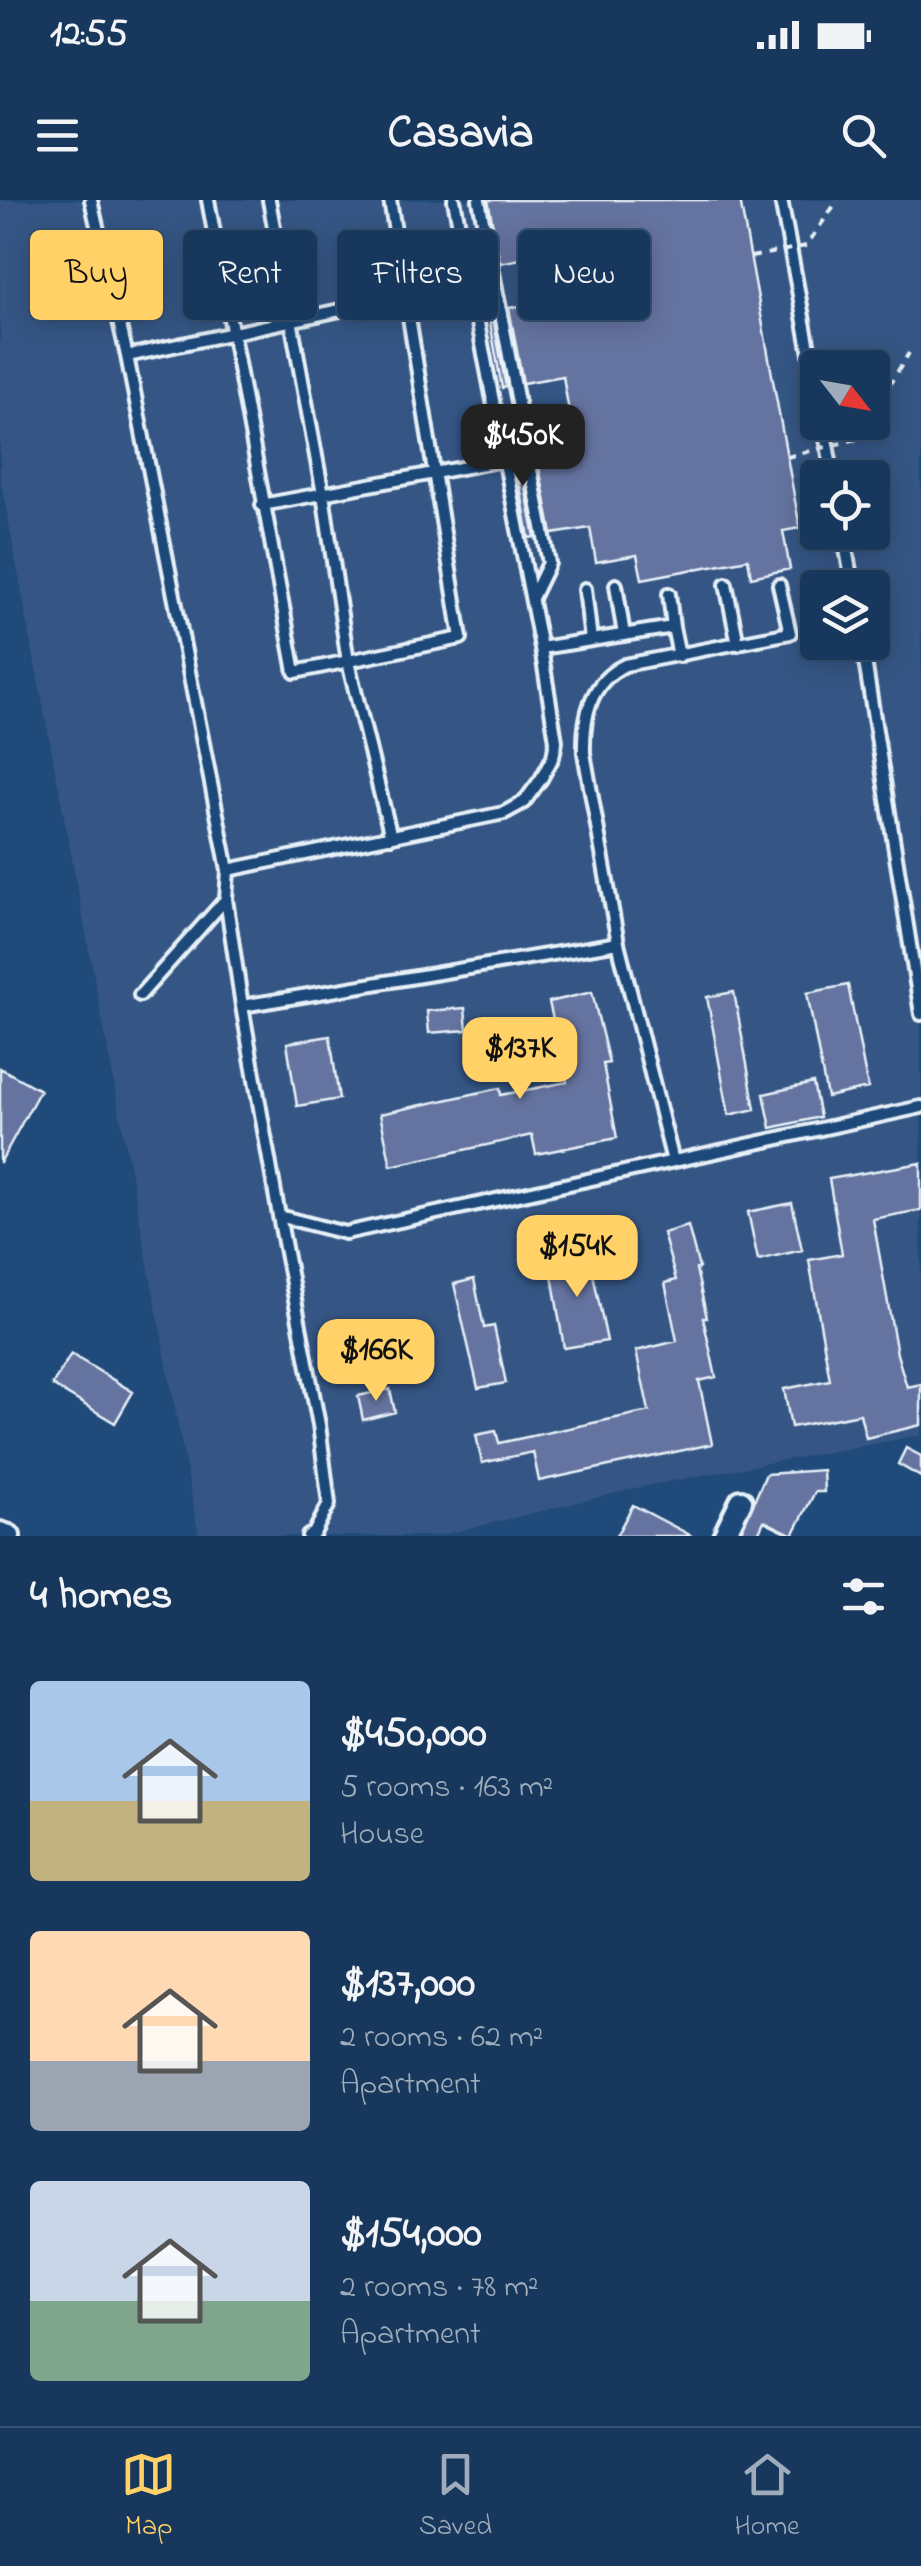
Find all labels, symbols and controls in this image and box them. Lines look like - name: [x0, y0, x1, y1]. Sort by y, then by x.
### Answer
- text: 12:55: [50, 7, 128, 63]
- text: Casavia: [388, 102, 533, 168]
- icon: menu: [30, 108, 85, 163]
- icon: search: [836, 108, 891, 163]
- chip: Buy: [30, 230, 163, 320]
- chip: Rent: [183, 230, 317, 320]
- chip: Filters: [337, 230, 498, 320]
- chip: New: [518, 230, 650, 320]
- north arrow: [800, 350, 890, 440]
- map controls: [800, 350, 890, 660]
- pin: $450K: [453, 404, 593, 489]
- text: $450K: [483, 413, 563, 460]
- button: locate: [800, 460, 890, 550]
- button: layers: [800, 570, 890, 660]
- pin: $137K: [450, 1017, 590, 1102]
- text: $137K: [484, 1026, 556, 1073]
- pin: $154K: [507, 1215, 647, 1300]
- text: $154K: [539, 1224, 615, 1271]
- pin: $166K: [306, 1319, 446, 1404]
- text: $166K: [339, 1328, 413, 1375]
- text: 4 homes: [30, 1566, 172, 1627]
- icon: filters: [836, 1569, 891, 1624]
- text: $450,000: [340, 1704, 487, 1765]
- icon: home: [110, 1721, 230, 1841]
- text: 5 rooms · 163 m²: [340, 1765, 553, 1812]
- text: House: [340, 1812, 424, 1859]
- text: $137,000: [340, 1954, 475, 2015]
- icon: home: [110, 1971, 230, 2091]
- text: 2 rooms · 62 m²: [340, 2015, 543, 2062]
- text: Apartment: [340, 2062, 481, 2109]
- text: $154,000: [340, 2204, 482, 2265]
- icon: home: [110, 2221, 230, 2341]
- text: 2 rooms · 78 m²: [340, 2265, 539, 2312]
- text: Apartment: [340, 2312, 481, 2359]
- tab: Map: [121, 2447, 176, 2548]
- tab: Saved: [419, 2447, 492, 2548]
- tab: Home: [735, 2447, 800, 2548]

